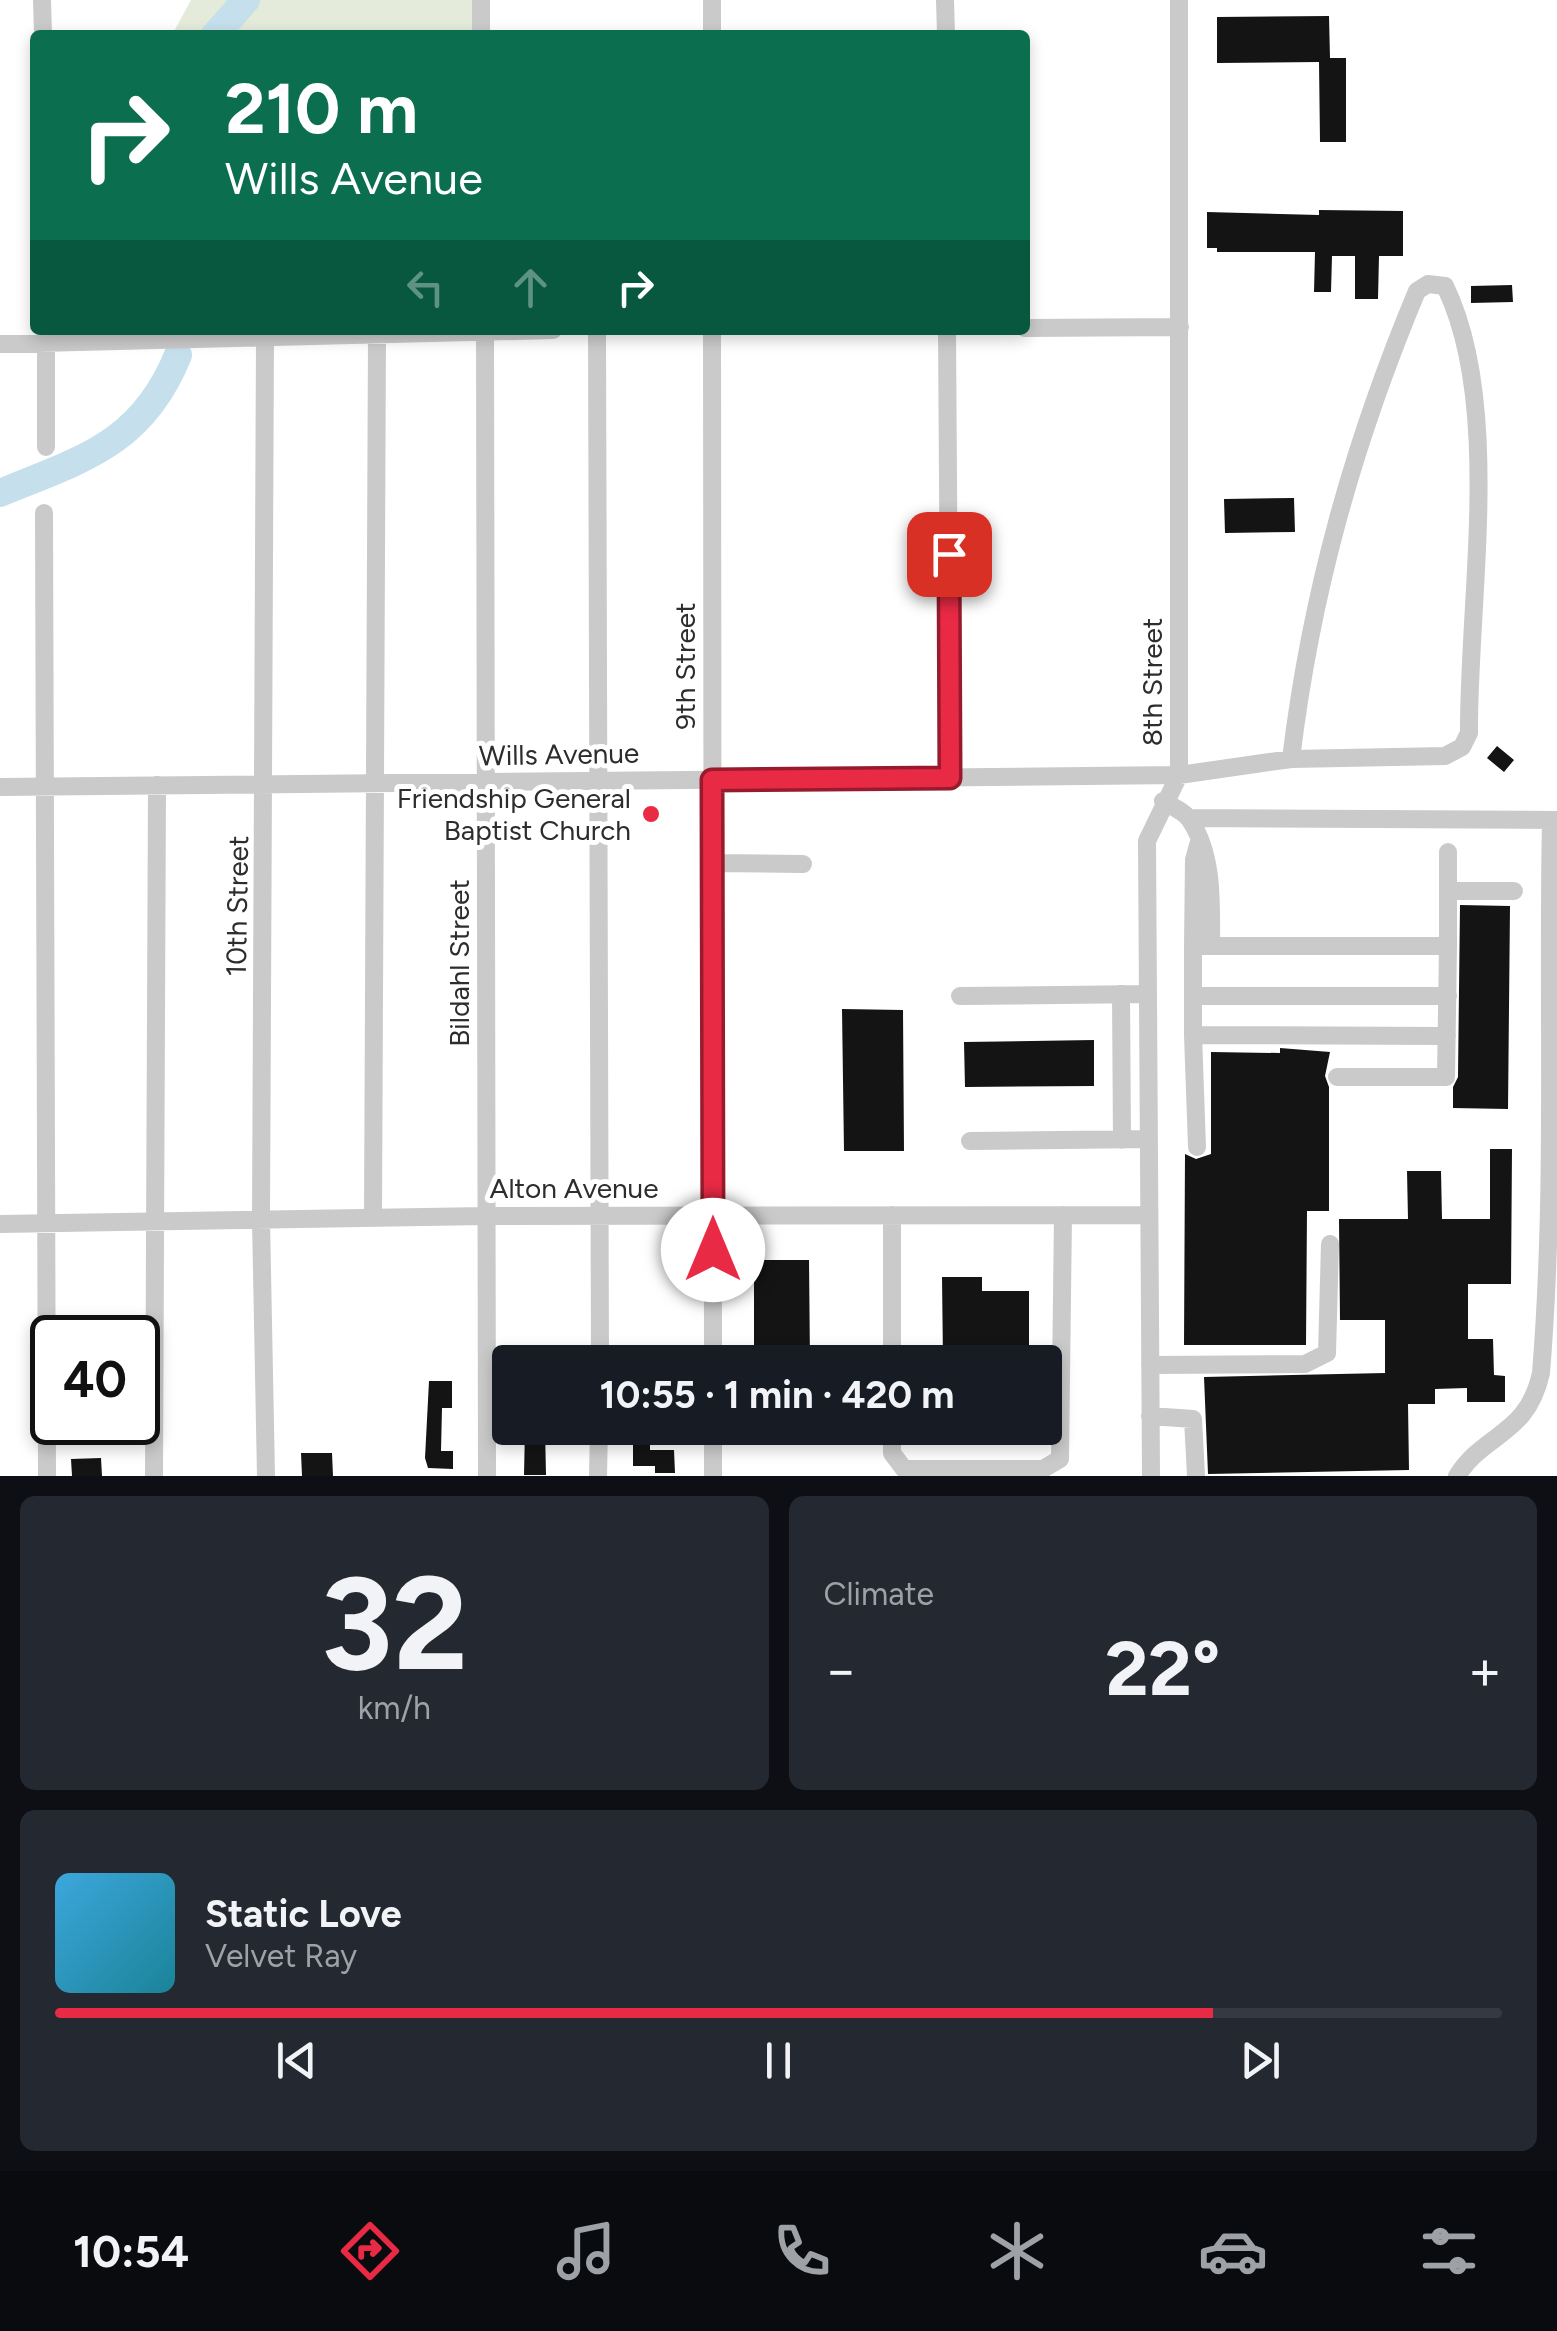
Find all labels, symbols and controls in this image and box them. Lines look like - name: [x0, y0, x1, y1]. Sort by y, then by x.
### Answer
- text: 210 m: [225, 66, 418, 151]
- icon: right: [60, 70, 190, 200]
- text: Wills Avenue: [225, 151, 483, 205]
- icon: left: [398, 260, 453, 315]
- icon: ahead: [503, 260, 558, 315]
- icon: right: [608, 260, 663, 315]
- pin: [907, 512, 992, 597]
- icon: arrive: [922, 527, 977, 582]
- street label: 9th Street: [668, 602, 702, 730]
- street label: 8th Street: [1135, 618, 1169, 746]
- street label: Wills Avenue: [479, 736, 639, 772]
- place label: Friendship General Baptist Church: [397, 781, 631, 847]
- marker: Friendship General Baptist Church: [640, 803, 662, 825]
- street label: 10th Street: [219, 835, 255, 977]
- street label: Bildahl Street: [442, 879, 476, 1047]
- street label: Alton Avenue: [489, 1171, 659, 1205]
- position arrow: [661, 1198, 765, 1302]
- speed limit sign: 40: [30, 1315, 160, 1445]
- text: 10:55 · 1 min · 420 m: [600, 1372, 954, 1418]
- text: 32: [320, 1546, 468, 1702]
- text: Climate: [824, 1575, 934, 1613]
- text: 22°: [1105, 1624, 1220, 1714]
- text: −: [824, 1637, 858, 1703]
- text: +: [1468, 1637, 1502, 1703]
- text: km/h: [358, 1689, 431, 1727]
- text: Static Love: [205, 1891, 402, 1937]
- text: Velvet Ray: [205, 1937, 357, 1975]
- icon: previous: [269, 2033, 324, 2088]
- icon: pause: [751, 2033, 806, 2088]
- icon: next: [1233, 2033, 1288, 2088]
- icon: directions: [335, 2216, 405, 2286]
- icon: music: [551, 2216, 621, 2286]
- icon: phone: [767, 2216, 837, 2286]
- icon: climate: [982, 2216, 1052, 2286]
- icon: car: [1198, 2216, 1268, 2286]
- icon: filters: [1414, 2216, 1484, 2286]
- text: 10:54: [73, 2224, 189, 2278]

